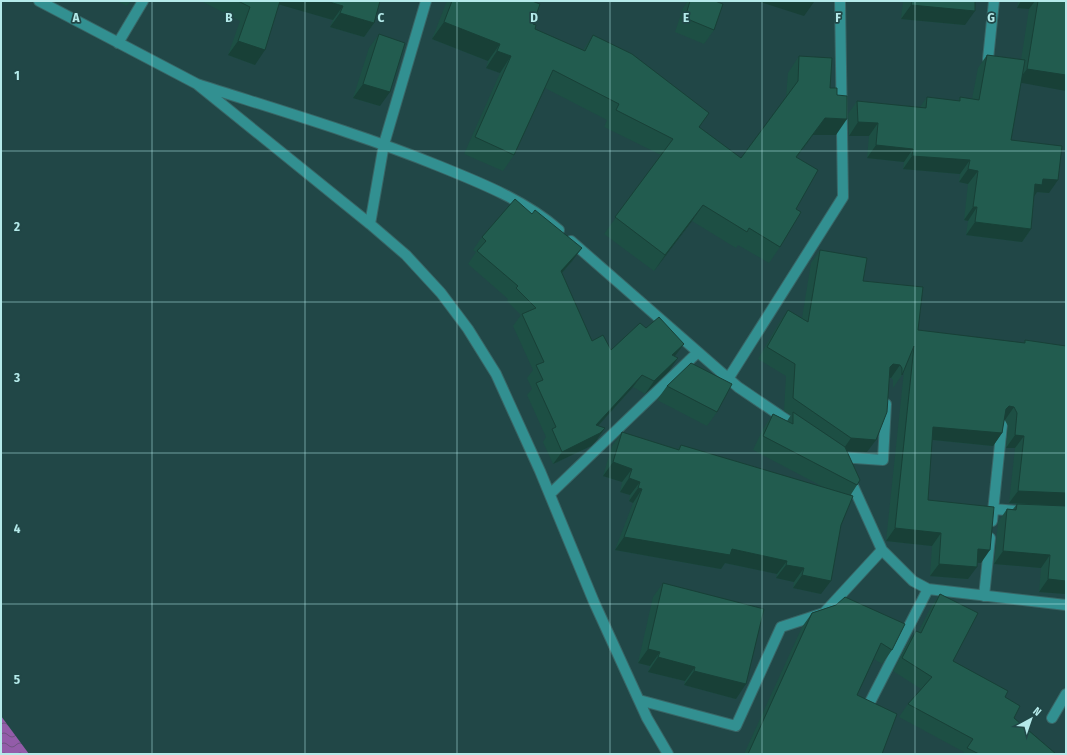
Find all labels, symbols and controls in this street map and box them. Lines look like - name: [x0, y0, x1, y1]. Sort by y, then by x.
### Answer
- text: A: [71, 10, 80, 25]
- text: B: [225, 10, 233, 25]
- text: C: [378, 10, 385, 25]
- text: D: [530, 10, 538, 25]
- text: E: [683, 10, 689, 25]
- text: F: [835, 10, 841, 25]
- text: G: [987, 10, 995, 25]
- text: 1: [14, 68, 20, 83]
- text: 2: [13, 219, 20, 234]
- text: 3: [13, 370, 20, 385]
- text: 4: [14, 521, 21, 536]
- text: 5: [14, 672, 20, 687]
- north arrow: [1011, 699, 1051, 739]
- text: N: [1030, 705, 1044, 719]

